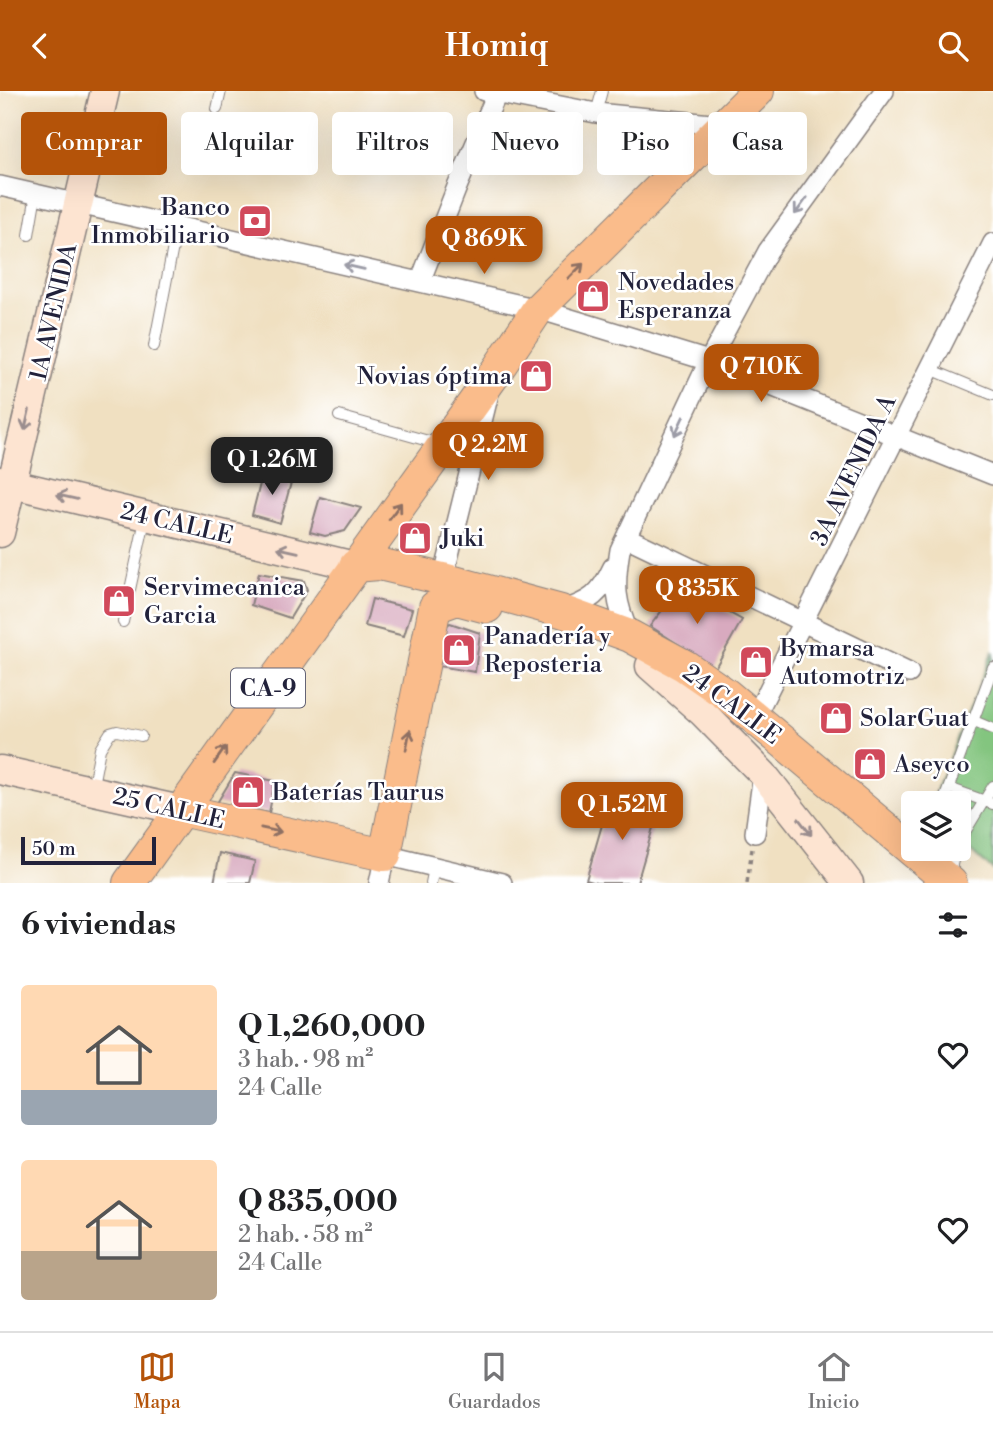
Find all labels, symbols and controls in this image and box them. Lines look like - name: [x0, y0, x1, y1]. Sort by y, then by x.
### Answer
- text: Homiq: [445, 26, 548, 66]
- icon: back: [21, 27, 59, 65]
- icon: search: [934, 27, 972, 65]
- chip: Comprar: [21, 112, 167, 175]
- chip: Alquilar: [181, 112, 318, 175]
- chip: Filtros: [332, 112, 453, 175]
- chip: Nuevo: [467, 112, 583, 175]
- chip: Piso: [597, 112, 694, 175]
- chip: Casa: [708, 112, 807, 175]
- place label: Banco Inmobiliario: [91, 193, 230, 251]
- one-way arrow: [793, 196, 808, 215]
- bank icon: Banco Inmobiliario: [236, 202, 274, 240]
- pin: Q 869K: [427, 216, 541, 276]
- text: Q 869K: [442, 225, 526, 253]
- street label: 1A AVENIDA: [24, 240, 84, 384]
- one-way arrow: [343, 260, 366, 273]
- one-way arrow: [567, 263, 584, 280]
- place label: Novedades Esperanza: [618, 268, 734, 326]
- shop icon: Novedades Esperanza: [574, 277, 612, 315]
- pin: Q 710K: [704, 345, 818, 404]
- text: Q 710K: [720, 353, 802, 381]
- shop icon: Novias óptima: [517, 357, 555, 395]
- place label: Novias óptima: [357, 362, 513, 392]
- street label: 3A AVENIDA A: [804, 390, 904, 551]
- one-way arrow: [20, 408, 33, 430]
- one-way arrow: [671, 415, 685, 436]
- pin: Q 2.2M: [431, 423, 545, 482]
- text: Q 2.2M: [449, 431, 527, 459]
- pin: Q 1.26M: [207, 437, 337, 497]
- text: Q 1.26M: [227, 446, 317, 474]
- one-way arrow: [56, 490, 79, 503]
- street label: 24 CALLE: [117, 496, 236, 552]
- one-way arrow: [388, 502, 402, 521]
- shop icon: Juki: [396, 519, 434, 557]
- place label: Juki: [439, 524, 484, 554]
- one-way arrow: [278, 543, 300, 556]
- pin: Q 835K: [640, 567, 754, 626]
- place label: Servimecanica Garcia: [144, 573, 306, 631]
- text: Q 835K: [655, 575, 739, 603]
- shop icon: Servimecanica Garcia: [100, 582, 138, 620]
- place label: Panadería y Reposteria: [484, 622, 611, 680]
- shop icon: Panadería y Reposteria: [440, 631, 478, 669]
- place label: Bymarsa Automotriz: [779, 634, 905, 692]
- shop icon: Bymarsa Automotriz: [737, 643, 775, 681]
- street label: 24 CALLE: [676, 658, 786, 751]
- road number: CA-9: [231, 669, 305, 708]
- shop icon: SolarGuat: [817, 699, 855, 737]
- place label: SolarGuat: [860, 704, 969, 734]
- one-way arrow: [402, 729, 416, 752]
- shop icon: Aseyco: [851, 745, 889, 783]
- one-way arrow: [213, 746, 227, 765]
- place label: Aseyco: [893, 750, 970, 780]
- shop icon: Baterías Taurus: [229, 773, 267, 811]
- place label: Baterías Taurus: [271, 778, 444, 808]
- street label: 25 CALLE: [110, 782, 228, 836]
- pin: Q 1.52M: [557, 783, 687, 842]
- text: Q 1.52M: [577, 791, 667, 819]
- map controls: [901, 791, 971, 861]
- button: layers: [901, 791, 971, 861]
- one-way arrow: [798, 818, 813, 836]
- one-way arrow: [259, 824, 282, 837]
- scale bar: [21, 834, 156, 866]
- text: 50 m: [32, 837, 76, 861]
- text: 6 viviendas: [21, 906, 176, 944]
- icon: filters: [934, 906, 972, 944]
- text: Q 1,260,000: [238, 1008, 426, 1046]
- icon: home: [77, 1013, 161, 1097]
- icon: heart: [934, 1036, 972, 1074]
- text: 3 hab. · 98 m²: [238, 1046, 373, 1074]
- text: 24 Calle: [238, 1074, 322, 1102]
- text: Q 835,000: [238, 1183, 398, 1221]
- icon: home: [77, 1188, 161, 1272]
- icon: heart: [934, 1211, 972, 1249]
- text: 2 hab. · 58 m²: [238, 1221, 373, 1249]
- text: 24 Calle: [238, 1249, 322, 1277]
- tab: Mapa: [134, 1348, 181, 1414]
- tab: Guardados: [448, 1348, 541, 1414]
- tab: Inicio: [808, 1348, 859, 1414]

